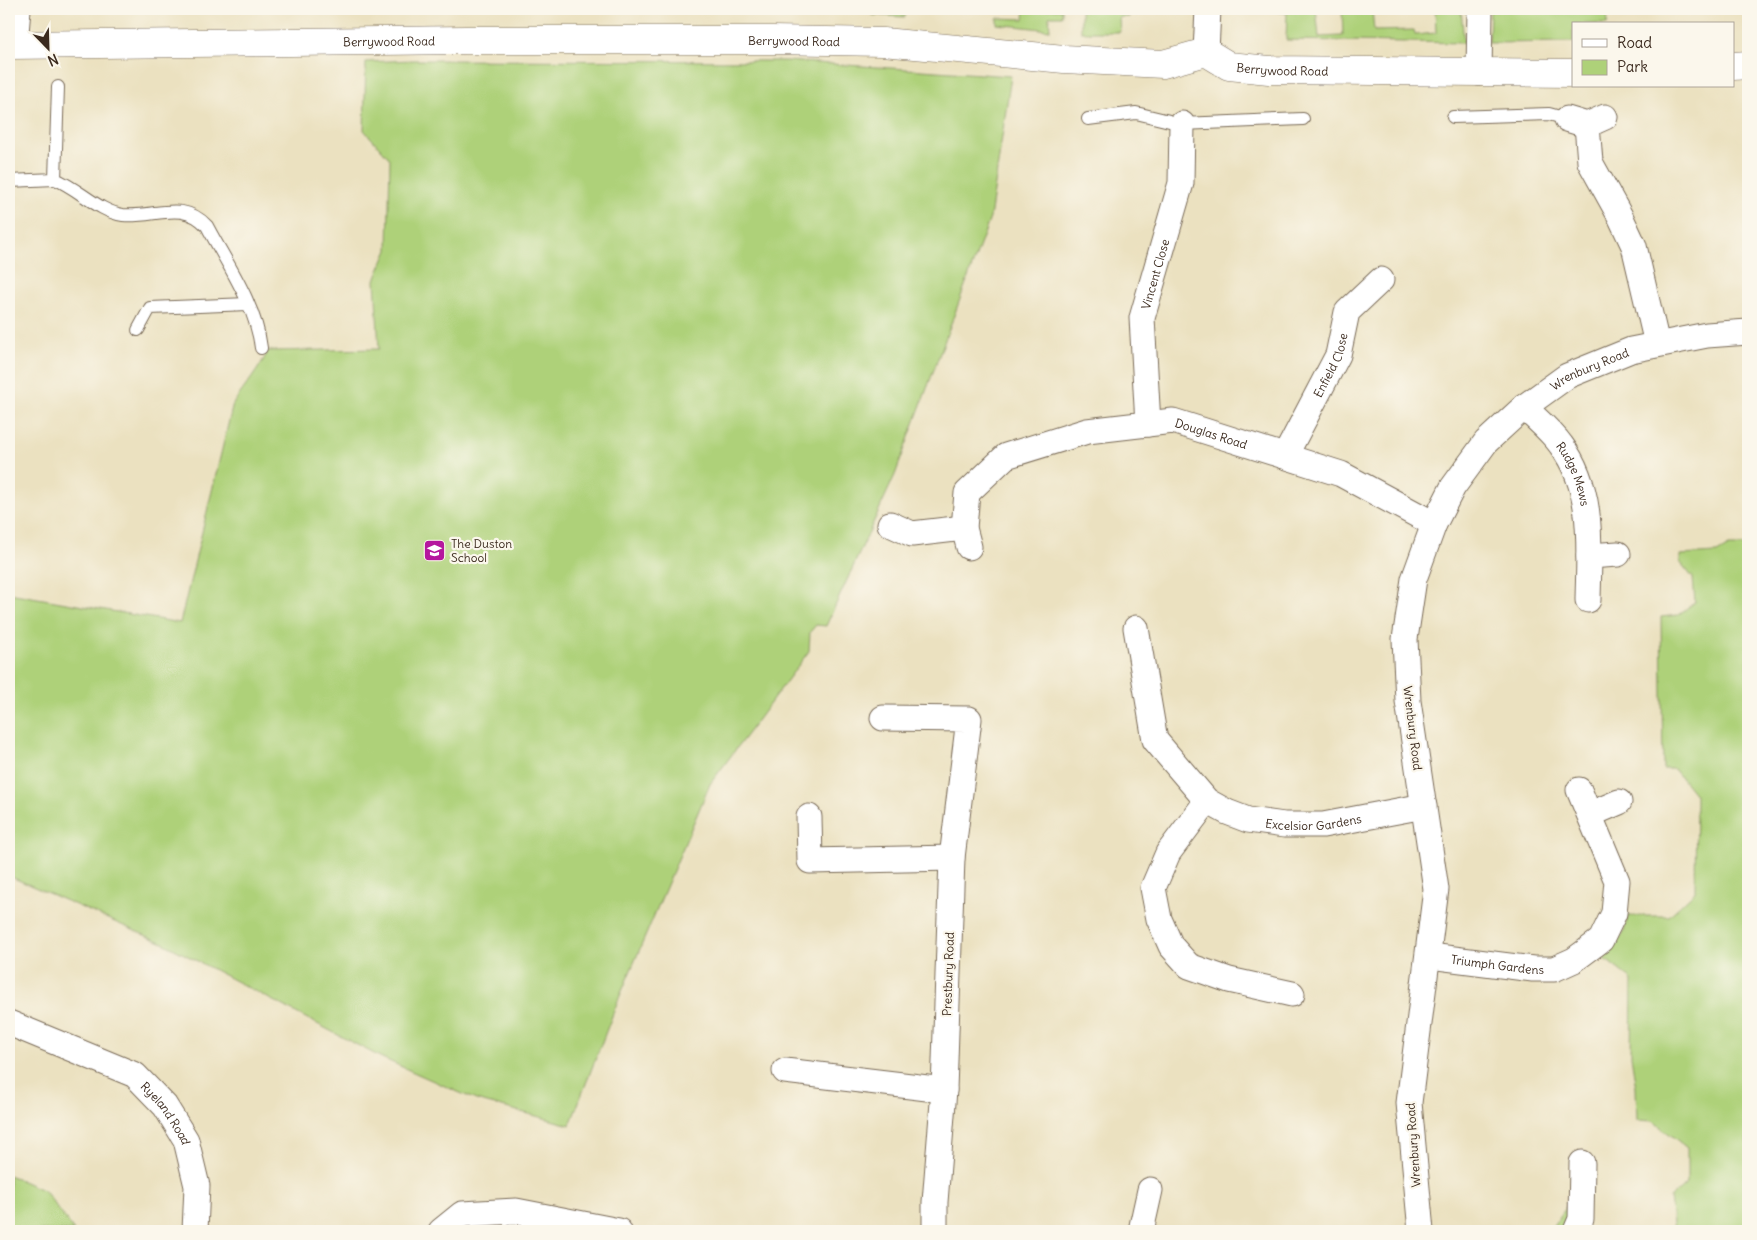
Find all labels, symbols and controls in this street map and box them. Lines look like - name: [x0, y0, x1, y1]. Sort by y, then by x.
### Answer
- north arrow: [22, 22, 72, 72]
- legend: [1572, 22, 1734, 88]
- street label: Berrywood Road: [343, 33, 435, 49]
- street label: Berrywood Road: [748, 33, 840, 49]
- text: Road: [1617, 33, 1652, 52]
- text: N: [45, 50, 61, 70]
- text: Park: [1617, 57, 1648, 76]
- street label: Berrywood Road: [1236, 59, 1328, 78]
- street label: Vincent Close: [1137, 237, 1172, 311]
- street label: Enfield Close: [1310, 332, 1350, 400]
- street label: Wrenbury Road: [1547, 344, 1631, 393]
- street label: Douglas Road: [1173, 415, 1249, 452]
- street label: Rudge Mews: [1554, 439, 1593, 507]
- place label: The Duston School: [451, 536, 512, 565]
- school or university icon: The Duston School: [423, 538, 447, 562]
- street label: Wrenbury Road: [1400, 685, 1426, 771]
- street label: Excelsior Gardens: [1264, 810, 1363, 833]
- street label: Prestbury Road: [939, 932, 957, 1016]
- street label: Triumph Gardens: [1450, 951, 1544, 977]
- street label: Ryeland Road: [138, 1078, 194, 1146]
- street label: Wrenbury Road: [1403, 1102, 1423, 1188]

